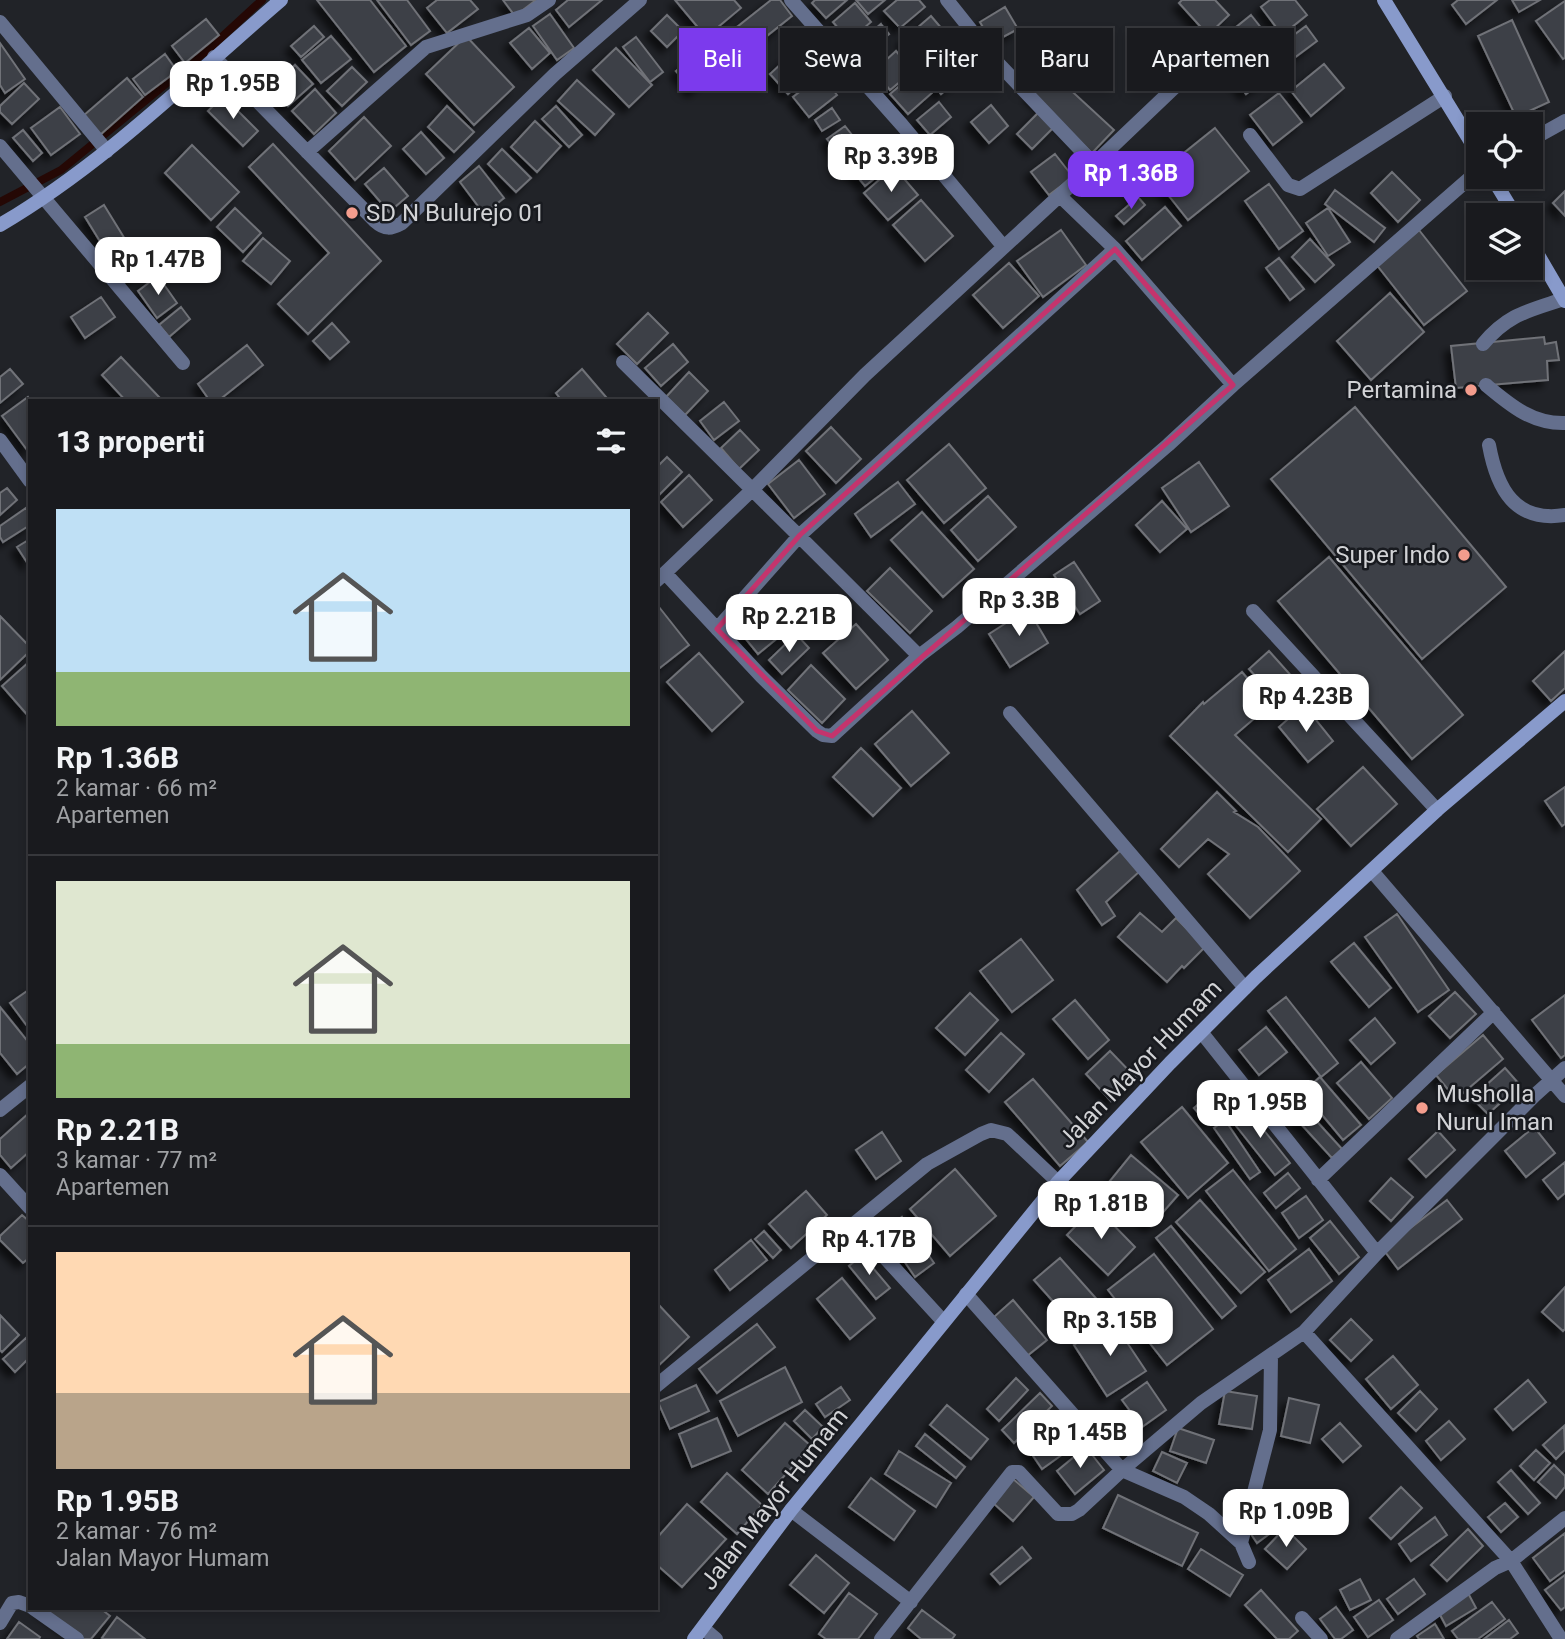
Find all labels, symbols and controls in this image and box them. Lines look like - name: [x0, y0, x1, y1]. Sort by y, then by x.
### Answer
- chip: Beli: [679, 28, 766, 91]
- chip: Sewa: [780, 28, 886, 91]
- chip: Filter: [900, 28, 1002, 91]
- chip: Baru: [1016, 28, 1113, 91]
- chip: Apartemen: [1127, 28, 1294, 91]
- pin: Rp 1.95B: [161, 61, 305, 121]
- text: Rp 1.95B: [186, 70, 280, 97]
- map controls: [1466, 112, 1543, 280]
- button: locate: [1466, 112, 1543, 189]
- pin: Rp 3.39B: [819, 134, 963, 194]
- text: Rp 3.39B: [844, 143, 938, 170]
- pin: Rp 1.36B: [1059, 152, 1203, 211]
- text: Rp 1.36B: [1084, 160, 1178, 187]
- place label: SD N Bulurejo 01: [366, 199, 545, 227]
- button: layers: [1466, 203, 1543, 280]
- marker: SD N Bulurejo 01: [344, 205, 360, 221]
- pin: Rp 1.47B: [86, 238, 230, 297]
- text: Rp 1.47B: [111, 246, 205, 273]
- place label: Pertamina: [1346, 376, 1457, 404]
- marker: Pertamina: [1463, 382, 1479, 398]
- icon: filters: [592, 422, 630, 460]
- text: 13 properti: [56, 424, 205, 459]
- place label: Super Indo: [1335, 541, 1450, 569]
- marker: Super Indo: [1456, 547, 1472, 563]
- icon: home: [280, 554, 406, 680]
- pin: Rp 3.3B: [954, 578, 1084, 638]
- text: Rp 3.3B: [978, 587, 1060, 614]
- pin: Rp 2.21B: [717, 594, 861, 654]
- text: Rp 2.21B: [742, 603, 836, 630]
- pin: Rp 4.23B: [1234, 674, 1378, 734]
- text: Rp 4.23B: [1259, 683, 1353, 710]
- text: Rp 1.36B: [56, 740, 179, 775]
- text: 2 kamar · 66 m²: [56, 775, 217, 802]
- text: Apartemen: [56, 802, 170, 829]
- icon: home: [280, 926, 406, 1052]
- street label: Jalan Mayor Humam: [1053, 974, 1227, 1154]
- pin: Rp 1.95B: [1188, 1080, 1332, 1140]
- place label: Musholla Nurul Iman: [1436, 1080, 1553, 1136]
- text: Rp 1.95B: [1213, 1089, 1307, 1116]
- marker: Musholla Nurul Iman: [1414, 1100, 1430, 1116]
- text: Rp 2.21B: [56, 1112, 179, 1147]
- text: 3 kamar · 77 m²: [56, 1147, 217, 1174]
- text: Apartemen: [56, 1174, 170, 1201]
- pin: Rp 1.81B: [1029, 1182, 1173, 1241]
- text: Rp 1.81B: [1054, 1190, 1148, 1217]
- pin: Rp 4.17B: [797, 1218, 941, 1277]
- text: Rp 4.17B: [822, 1226, 916, 1253]
- icon: home: [280, 1297, 406, 1423]
- pin: Rp 3.15B: [1038, 1298, 1182, 1358]
- text: Rp 3.15B: [1063, 1307, 1157, 1334]
- street label: Jalan Mayor Humam: [694, 1403, 854, 1595]
- pin: Rp 1.45B: [1008, 1410, 1152, 1470]
- text: Rp 1.45B: [1033, 1419, 1127, 1446]
- text: Rp 1.95B: [56, 1483, 179, 1518]
- pin: Rp 1.09B: [1214, 1490, 1358, 1549]
- text: Rp 1.09B: [1239, 1498, 1333, 1525]
- text: 2 kamar · 76 m²: [56, 1518, 217, 1545]
- text: Jalan Mayor Humam: [56, 1545, 269, 1572]

